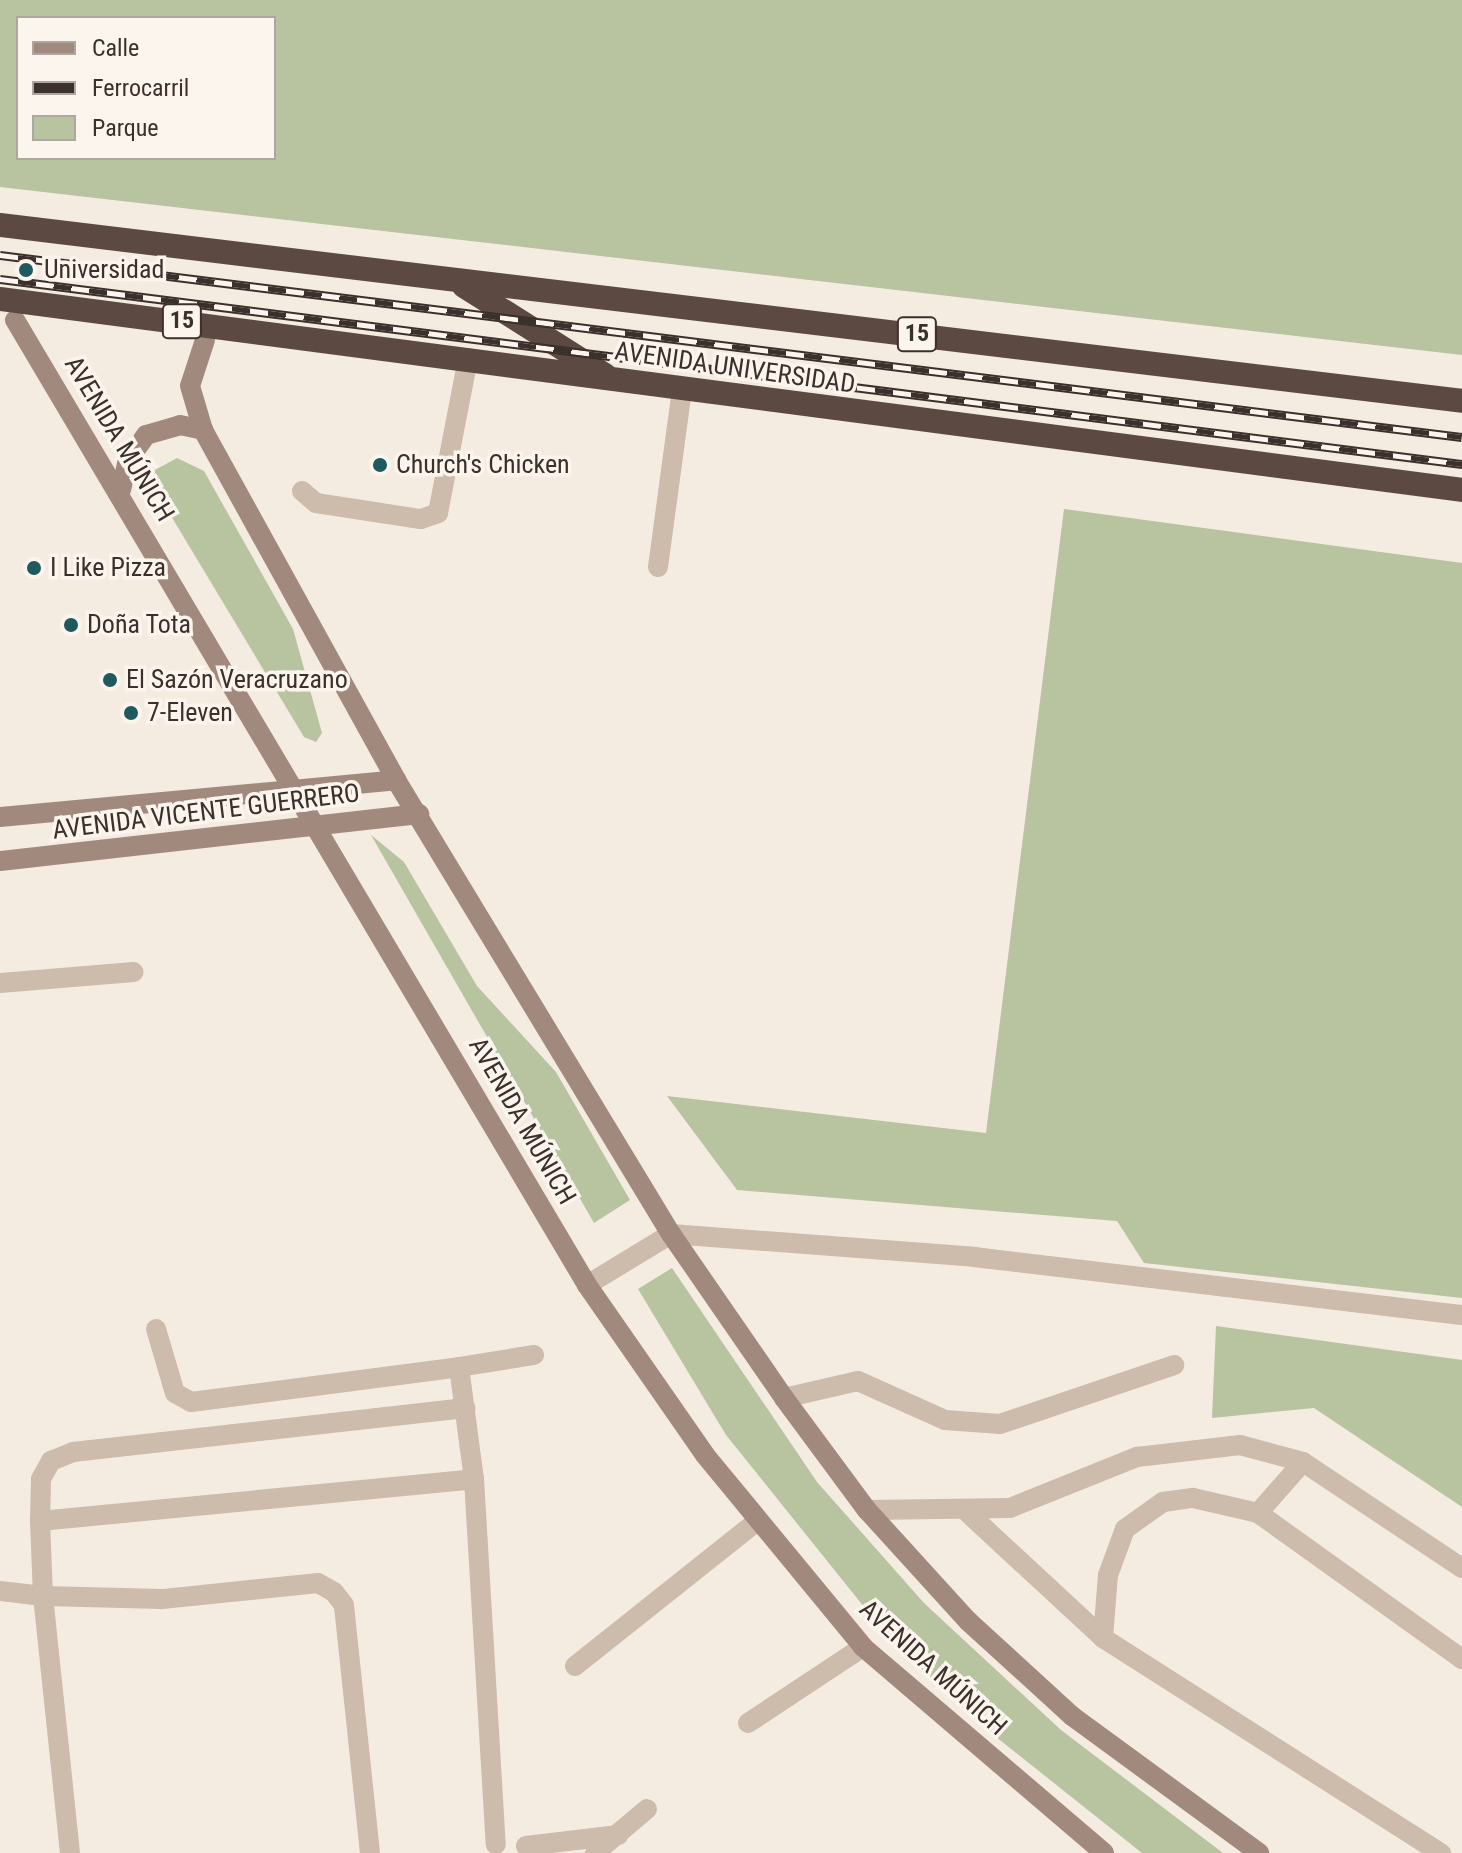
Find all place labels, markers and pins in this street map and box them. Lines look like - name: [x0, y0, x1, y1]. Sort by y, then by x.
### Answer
- place label: Universidad: [44, 254, 164, 286]
- marker: Universidad: [15, 259, 37, 281]
- place label: Church's Chicken: [396, 449, 570, 481]
- marker: Church's Chicken: [371, 456, 389, 474]
- place label: I Like Pizza: [50, 552, 166, 584]
- marker: I Like Pizza: [25, 559, 43, 577]
- place label: Doña Tota: [87, 609, 191, 641]
- marker: Doña Tota: [62, 616, 80, 634]
- place label: El Sazón Veracruzano: [126, 664, 348, 696]
- marker: El Sazón Veracruzano: [101, 671, 119, 689]
- place label: 7-Eleven: [147, 697, 233, 729]
- marker: 7-Eleven: [122, 704, 140, 722]

